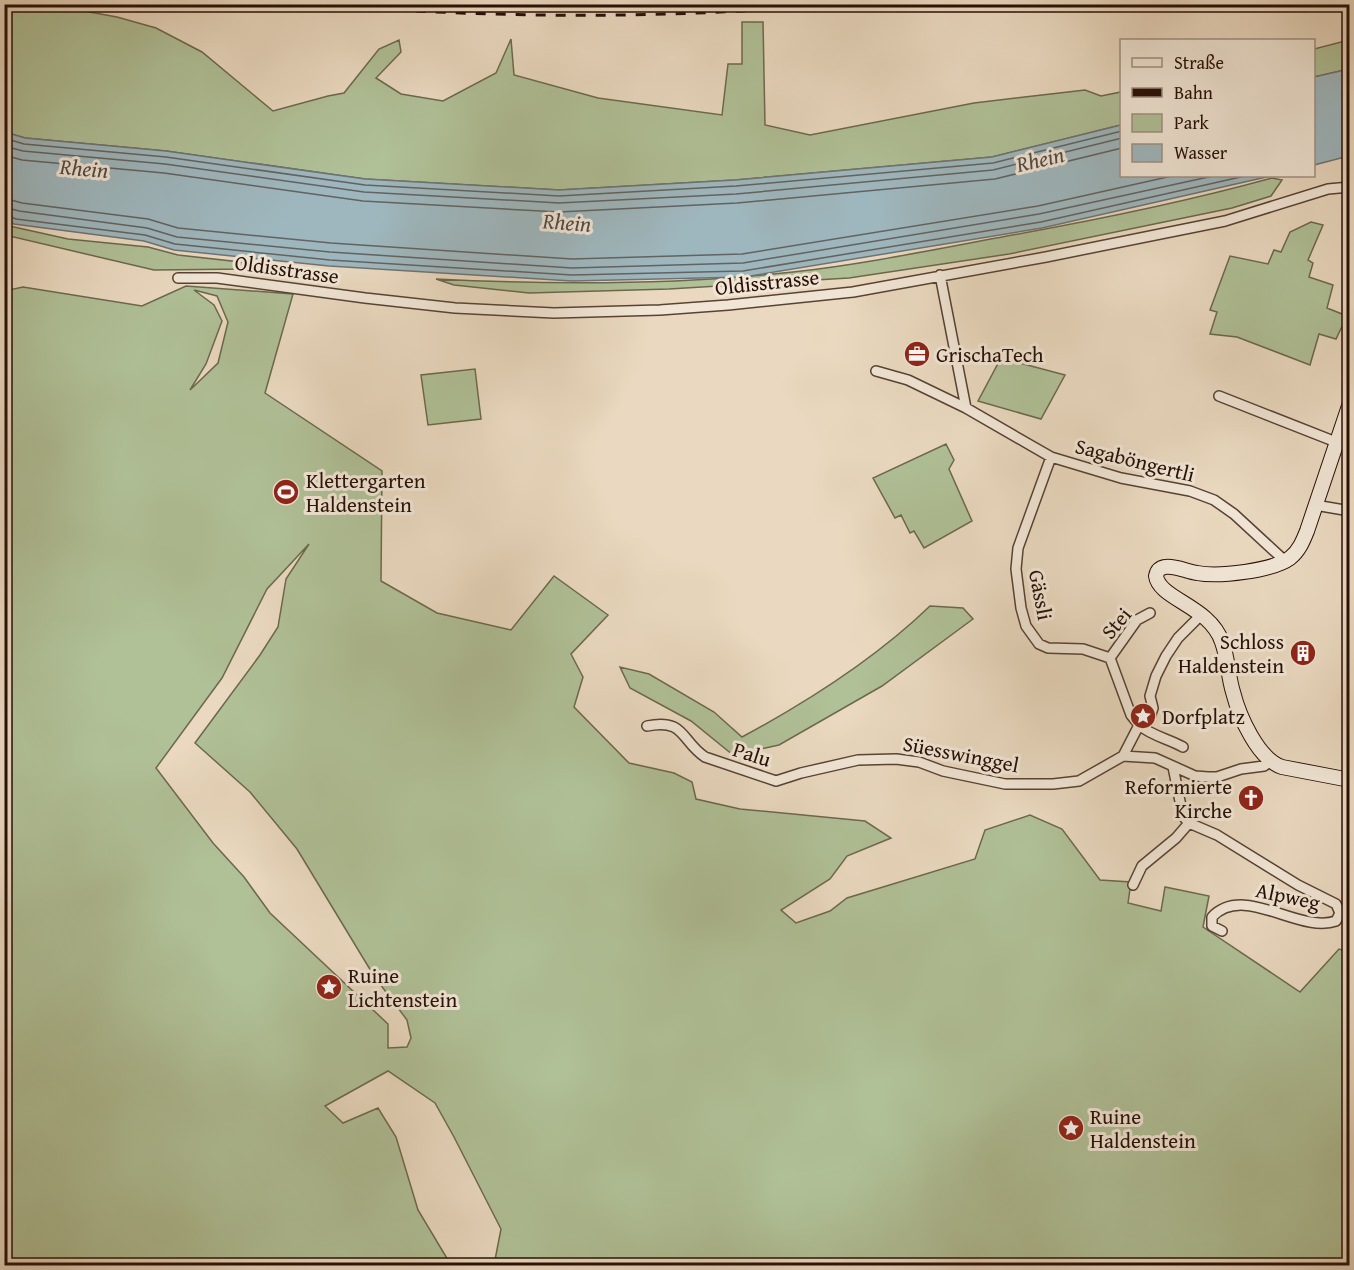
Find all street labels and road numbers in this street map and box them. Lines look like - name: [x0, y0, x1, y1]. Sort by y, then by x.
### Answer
- street label: Oldisstrasse: [233, 246, 341, 292]
- street label: Oldisstrasse: [713, 261, 821, 303]
- street label: Sagaböngertli: [1072, 430, 1198, 490]
- street label: Gässli: [1021, 567, 1061, 623]
- street label: Stei: [1093, 600, 1139, 646]
- street label: Süesswinggel: [900, 728, 1022, 780]
- street label: Palu: [729, 733, 776, 775]
- street label: Alpweg: [1253, 874, 1323, 918]

